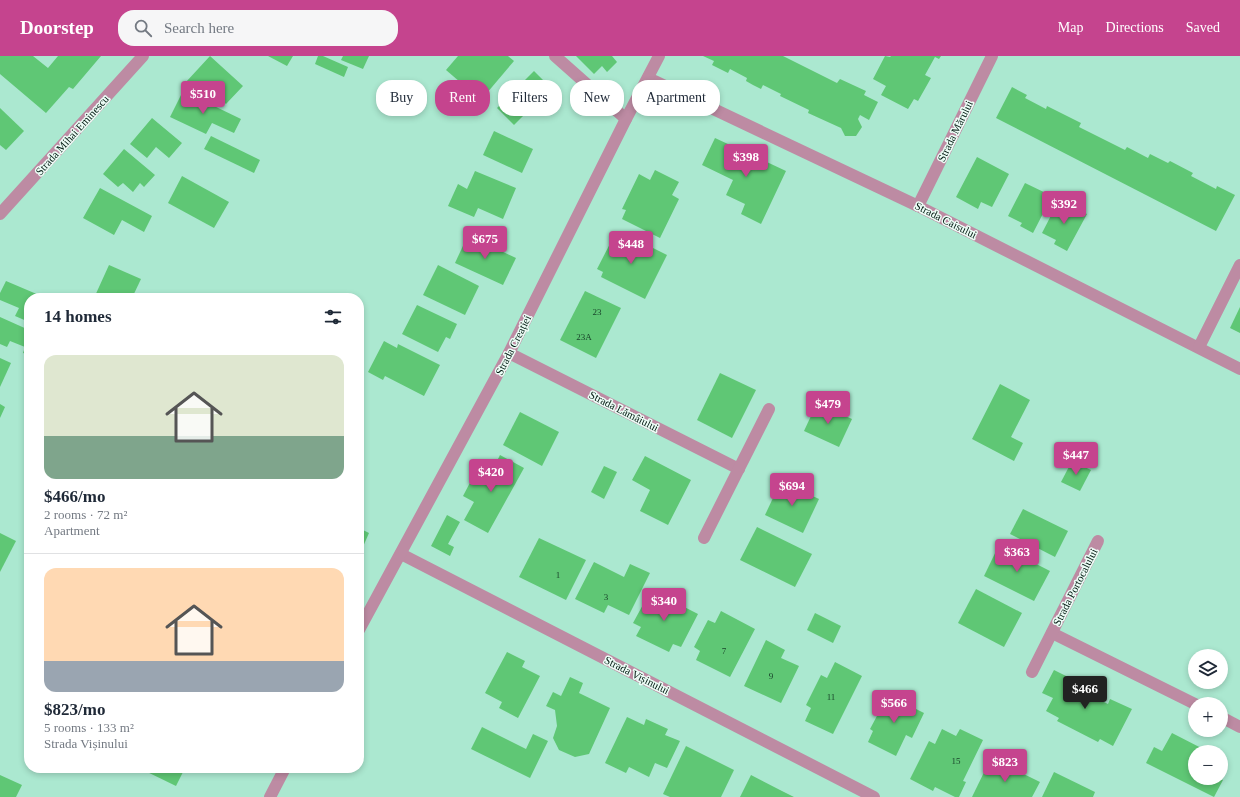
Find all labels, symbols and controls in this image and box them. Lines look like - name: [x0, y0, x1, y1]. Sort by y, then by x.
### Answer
- search box: [118, 10, 398, 46]
- text: Doorstep: [20, 17, 94, 38]
- icon: search: [132, 17, 154, 39]
- text: Search here: [164, 20, 234, 36]
- text: Map: [1058, 20, 1083, 35]
- text: Directions: [1105, 20, 1164, 35]
- text: Saved: [1186, 20, 1220, 35]
- chip: Buy: [376, 80, 427, 116]
- chip: Rent: [435, 80, 490, 116]
- chip: Filters: [498, 80, 562, 116]
- chip: New: [570, 80, 624, 116]
- chip: Apartment: [632, 80, 720, 116]
- pin: $510: [179, 81, 227, 115]
- text: $510: [190, 86, 216, 101]
- street label: Strada Mihai Eminescu: [33, 92, 111, 177]
- street label: Strada Mărului: [935, 99, 975, 163]
- pin: $398: [722, 144, 770, 178]
- text: $398: [733, 149, 759, 164]
- pin: $392: [1040, 191, 1088, 225]
- text: $392: [1051, 196, 1077, 211]
- street label: Strada Caisului: [913, 199, 979, 241]
- pin: $675: [461, 226, 509, 260]
- text: $675: [472, 231, 498, 246]
- pin: $448: [607, 231, 655, 265]
- text: $448: [618, 236, 644, 251]
- icon: filters: [322, 306, 344, 328]
- text: 14 homes: [44, 307, 112, 326]
- house number: 23: [593, 307, 602, 317]
- street label: Strada Creației: [493, 313, 533, 377]
- house number: 23A: [576, 332, 592, 342]
- icon: home: [158, 381, 230, 453]
- street label: Strada Lămâiului: [587, 388, 661, 434]
- pin: $479: [804, 391, 852, 425]
- text: $479: [815, 396, 841, 411]
- pin: $447: [1052, 442, 1100, 476]
- text: $447: [1063, 447, 1089, 462]
- pin: $420: [467, 459, 515, 493]
- text: $420: [478, 464, 504, 479]
- pin: $694: [768, 473, 816, 507]
- text: $694: [779, 478, 805, 493]
- text: $466/mo: [44, 487, 105, 506]
- text: 2 rooms · 72 m²: [44, 507, 127, 522]
- text: Apartment: [44, 523, 100, 538]
- pin: $363: [993, 539, 1041, 573]
- text: $363: [1004, 544, 1030, 559]
- street label: Strada Portocalului: [1050, 547, 1100, 627]
- house number: 1: [556, 570, 560, 580]
- pin: $340: [640, 588, 688, 622]
- house number: 3: [604, 592, 609, 602]
- text: $340: [651, 593, 677, 608]
- icon: home: [158, 594, 230, 666]
- house number: 7: [722, 646, 727, 656]
- map controls: [1188, 649, 1228, 785]
- button: layers: [1188, 649, 1228, 689]
- street label: Strada Vișinului: [603, 654, 671, 696]
- house number: 9: [769, 671, 774, 681]
- pin: $466: [1061, 676, 1109, 710]
- text: $466: [1072, 681, 1098, 696]
- pin: $566: [870, 690, 918, 724]
- house number: 11: [827, 692, 835, 702]
- text: $566: [881, 695, 907, 710]
- button: +: [1188, 697, 1228, 737]
- text: $823/mo: [44, 700, 105, 719]
- text: 5 rooms · 133 m²: [44, 720, 134, 735]
- text: Strada Vișinului: [44, 736, 128, 751]
- button: −: [1188, 745, 1228, 785]
- pin: $823: [981, 749, 1029, 783]
- text: $823: [992, 754, 1018, 769]
- house number: 15: [952, 756, 961, 766]

